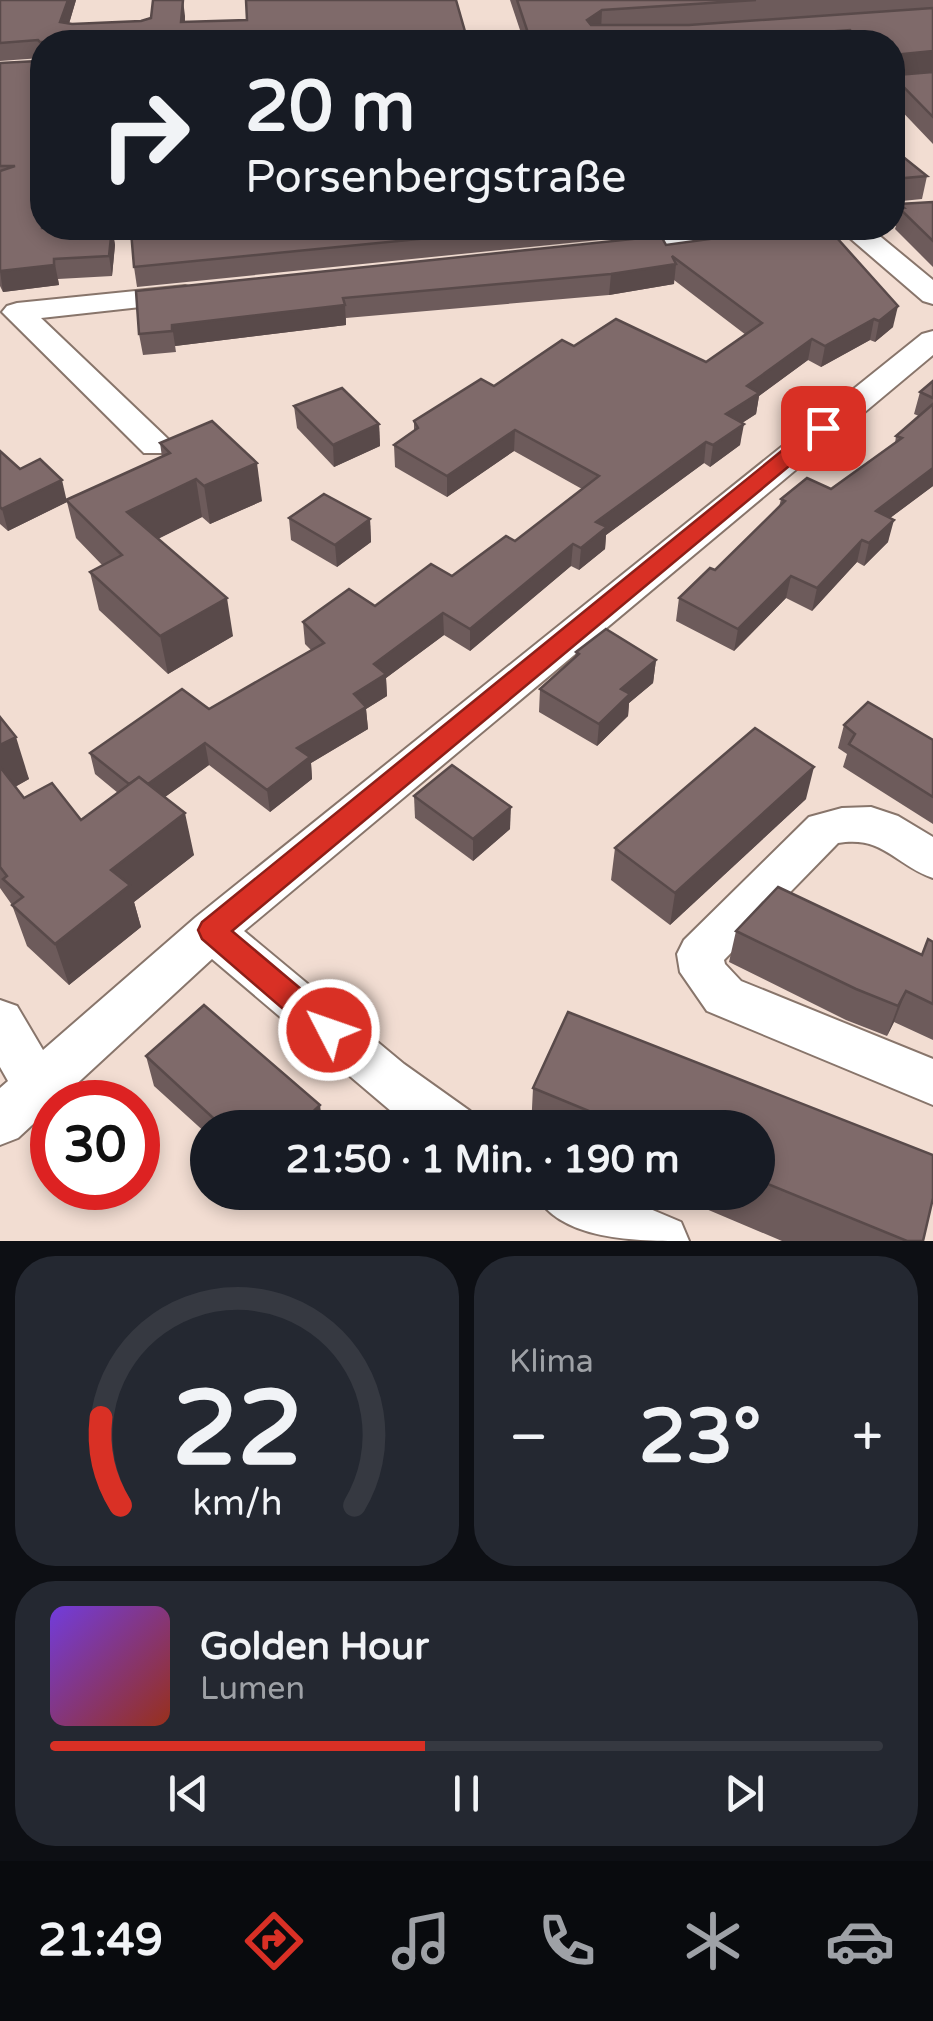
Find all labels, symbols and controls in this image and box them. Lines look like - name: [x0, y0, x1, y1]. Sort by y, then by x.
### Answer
- text: 20 m: [245, 66, 415, 150]
- icon: right: [80, 70, 210, 200]
- text: Porsenbergstraße: [245, 151, 626, 205]
- pin: [781, 386, 866, 471]
- icon: arrive: [796, 401, 851, 456]
- position arrow: [277, 978, 381, 1082]
- speed limit sign: 30: [30, 1080, 160, 1210]
- text: 21:50 · 1 Min. · 190 m: [286, 1137, 679, 1183]
- text: Klima: [509, 1343, 594, 1381]
- text: 22: [172, 1368, 302, 1493]
- text: 23°: [639, 1392, 761, 1482]
- text: −: [509, 1405, 548, 1471]
- text: +: [852, 1405, 883, 1471]
- text: km/h: [192, 1482, 282, 1525]
- text: Golden Hour: [200, 1624, 429, 1670]
- text: Lumen: [200, 1670, 305, 1708]
- icon: previous: [161, 1766, 216, 1821]
- icon: pause: [439, 1766, 494, 1821]
- icon: next: [717, 1766, 772, 1821]
- icon: directions: [239, 1906, 309, 1976]
- icon: music: [386, 1906, 456, 1976]
- icon: phone: [532, 1906, 602, 1976]
- icon: climate: [678, 1906, 748, 1976]
- icon: car: [825, 1906, 895, 1976]
- text: 21:49: [38, 1914, 163, 1968]

